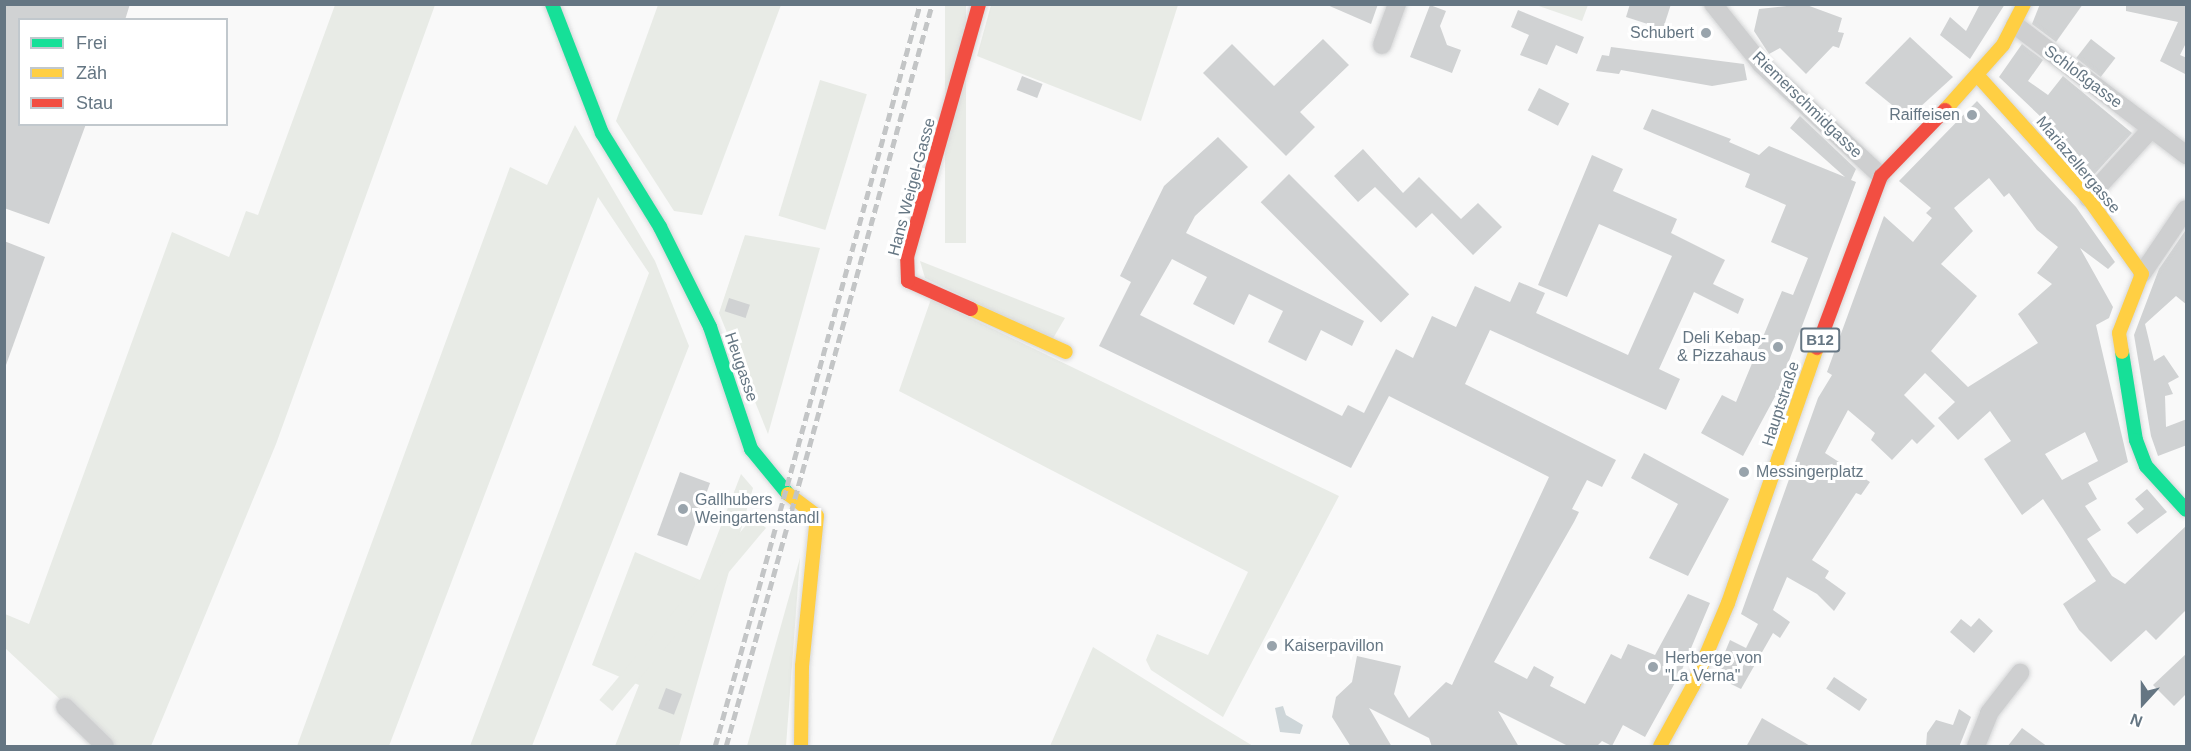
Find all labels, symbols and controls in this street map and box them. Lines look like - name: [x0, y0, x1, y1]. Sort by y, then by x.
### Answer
- legend: [18, 18, 228, 126]
- place label: Schubert: [1630, 23, 1694, 43]
- marker: Schubert: [1699, 26, 1713, 40]
- text: Frei: [76, 33, 107, 53]
- street label: Schloßgasse: [2040, 42, 2126, 112]
- street label: Riemerschmidgasse: [1748, 48, 1866, 162]
- text: Zäh: [76, 63, 107, 83]
- text: Stau: [76, 93, 113, 113]
- place label: Raiffeisen: [1889, 105, 1960, 125]
- marker: Raiffeisen: [1965, 108, 1979, 122]
- street label: Mariazellergasse: [2032, 113, 2124, 217]
- street label: Hans Weigel-Gasse: [884, 116, 940, 258]
- place label: Deli Kebap- & Pizzahaus: [1677, 328, 1766, 366]
- road number: B12: [1799, 328, 1841, 352]
- street label: Heugasse: [720, 330, 762, 404]
- marker: Deli Kebap- & Pizzahaus: [1771, 340, 1785, 354]
- street label: Hauptstraße: [1758, 359, 1804, 449]
- place label: Messingerplatz: [1756, 462, 1864, 482]
- marker: Messingerplatz: [1737, 465, 1751, 479]
- place label: Gallhubers Weingartenstandl: [695, 490, 819, 528]
- marker: Gallhubers Weingartenstandl: [676, 502, 690, 516]
- place label: Kaiserpavillon: [1284, 636, 1384, 656]
- marker: Kaiserpavillon: [1265, 639, 1279, 653]
- place label: Herberge von "La Verna": [1665, 648, 1762, 686]
- marker: Herberge von "La Verna": [1646, 660, 1660, 674]
- north arrow: [2113, 673, 2173, 733]
- text: N: [2128, 710, 2145, 730]

